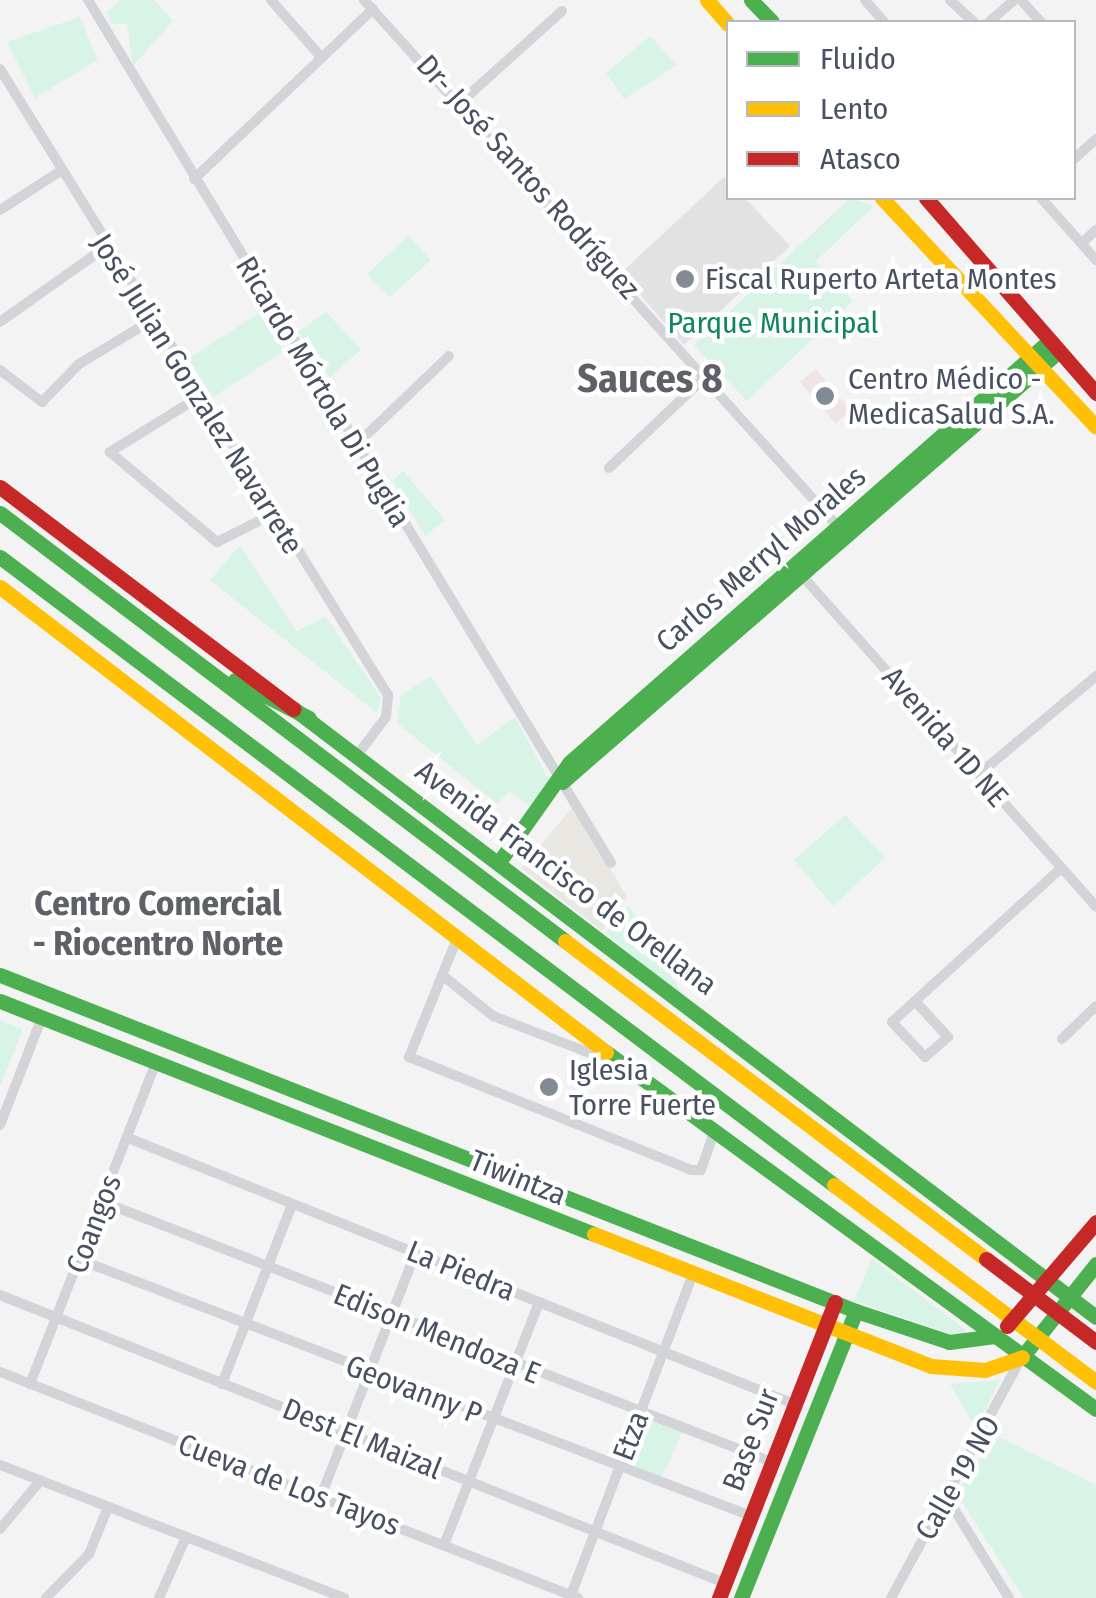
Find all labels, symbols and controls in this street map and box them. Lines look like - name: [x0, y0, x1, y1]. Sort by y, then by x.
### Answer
- legend: [726, 20, 1076, 200]
- text: Fluido: [820, 41, 896, 77]
- street label: Dr- José Santos Rodríguez: [409, 48, 647, 306]
- text: Lento: [820, 91, 888, 127]
- text: Atasco: [820, 141, 901, 177]
- street label: José Julian Gonzalez Navarrete: [84, 227, 310, 561]
- street label: Ricardo Mórtola Di Puglia: [228, 250, 418, 534]
- place label: Fiscal Ruperto Arteta Montes: [705, 261, 1057, 297]
- marker: Fiscal Ruperto Arteta Montes: [674, 268, 696, 290]
- park label: Parque Municipal: [668, 305, 878, 341]
- district label: Sauces 8: [577, 355, 723, 403]
- place label: Centro Médico - MedicaSalud S.A.: [848, 361, 1055, 432]
- marker: Centro Médico - MedicaSalud S.A.: [812, 383, 838, 409]
- street label: Carlos Merryl Morales: [649, 458, 873, 660]
- street label: Avenida 1D NE: [875, 660, 1015, 814]
- street label: Avenida Francisco de Orellana: [408, 753, 724, 1003]
- district label: Centro Comercial - Riocentro Norte: [33, 882, 283, 964]
- place label: Iglesia Torre Fuerte: [569, 1052, 716, 1122]
- marker: Iglesia Torre Fuerte: [538, 1076, 560, 1098]
- street label: Tiwintza: [465, 1142, 571, 1214]
- street label: Coangos: [59, 1170, 129, 1278]
- street label: La Piedra: [402, 1233, 520, 1309]
- street label: Edison Mendoza E: [329, 1276, 545, 1392]
- street label: Geovanny P: [341, 1348, 487, 1432]
- street label: Base Sur: [715, 1384, 787, 1496]
- street label: Dest El Maizal: [277, 1391, 447, 1487]
- street label: Etza: [605, 1406, 657, 1466]
- street label: Calle 19 NO: [908, 1410, 1008, 1546]
- street label: Cueva de Los Tayos: [173, 1426, 405, 1544]

